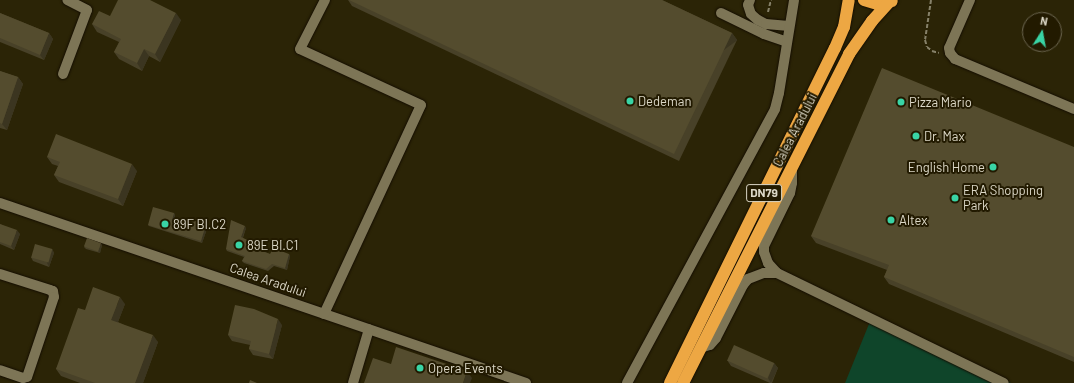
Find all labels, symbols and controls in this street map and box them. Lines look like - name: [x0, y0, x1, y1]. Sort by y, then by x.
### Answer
- north arrow: [1022, 12, 1062, 52]
- text: N: [1039, 14, 1049, 28]
- street label: Calea Aradului: [770, 91, 820, 169]
- place label: Dedeman: [638, 93, 691, 109]
- place label: Pizza Mario: [909, 94, 972, 110]
- marker: Dedeman: [625, 96, 635, 106]
- marker: Pizza Mario: [896, 97, 906, 107]
- place label: Dr. Max: [924, 128, 965, 144]
- marker: Dr. Max: [911, 131, 921, 141]
- place label: English Home: [908, 159, 985, 175]
- marker: English Home: [988, 162, 998, 172]
- road number: DN79: [746, 183, 782, 203]
- place label: ERA Shopping Park: [963, 183, 1043, 214]
- marker: ERA Shopping Park: [950, 193, 960, 203]
- place label: Altex: [899, 212, 927, 228]
- marker: Altex: [886, 215, 896, 225]
- place label: 89F Bl.C2: [173, 216, 226, 232]
- marker: 89F Bl.C2: [160, 219, 170, 229]
- place label: 89E Bl.C1: [247, 237, 298, 253]
- marker: 89E Bl.C1: [234, 240, 244, 250]
- street label: Calea Aradului: [228, 260, 308, 300]
- place label: Opera Events: [428, 360, 503, 376]
- marker: Opera Events: [415, 363, 425, 373]

